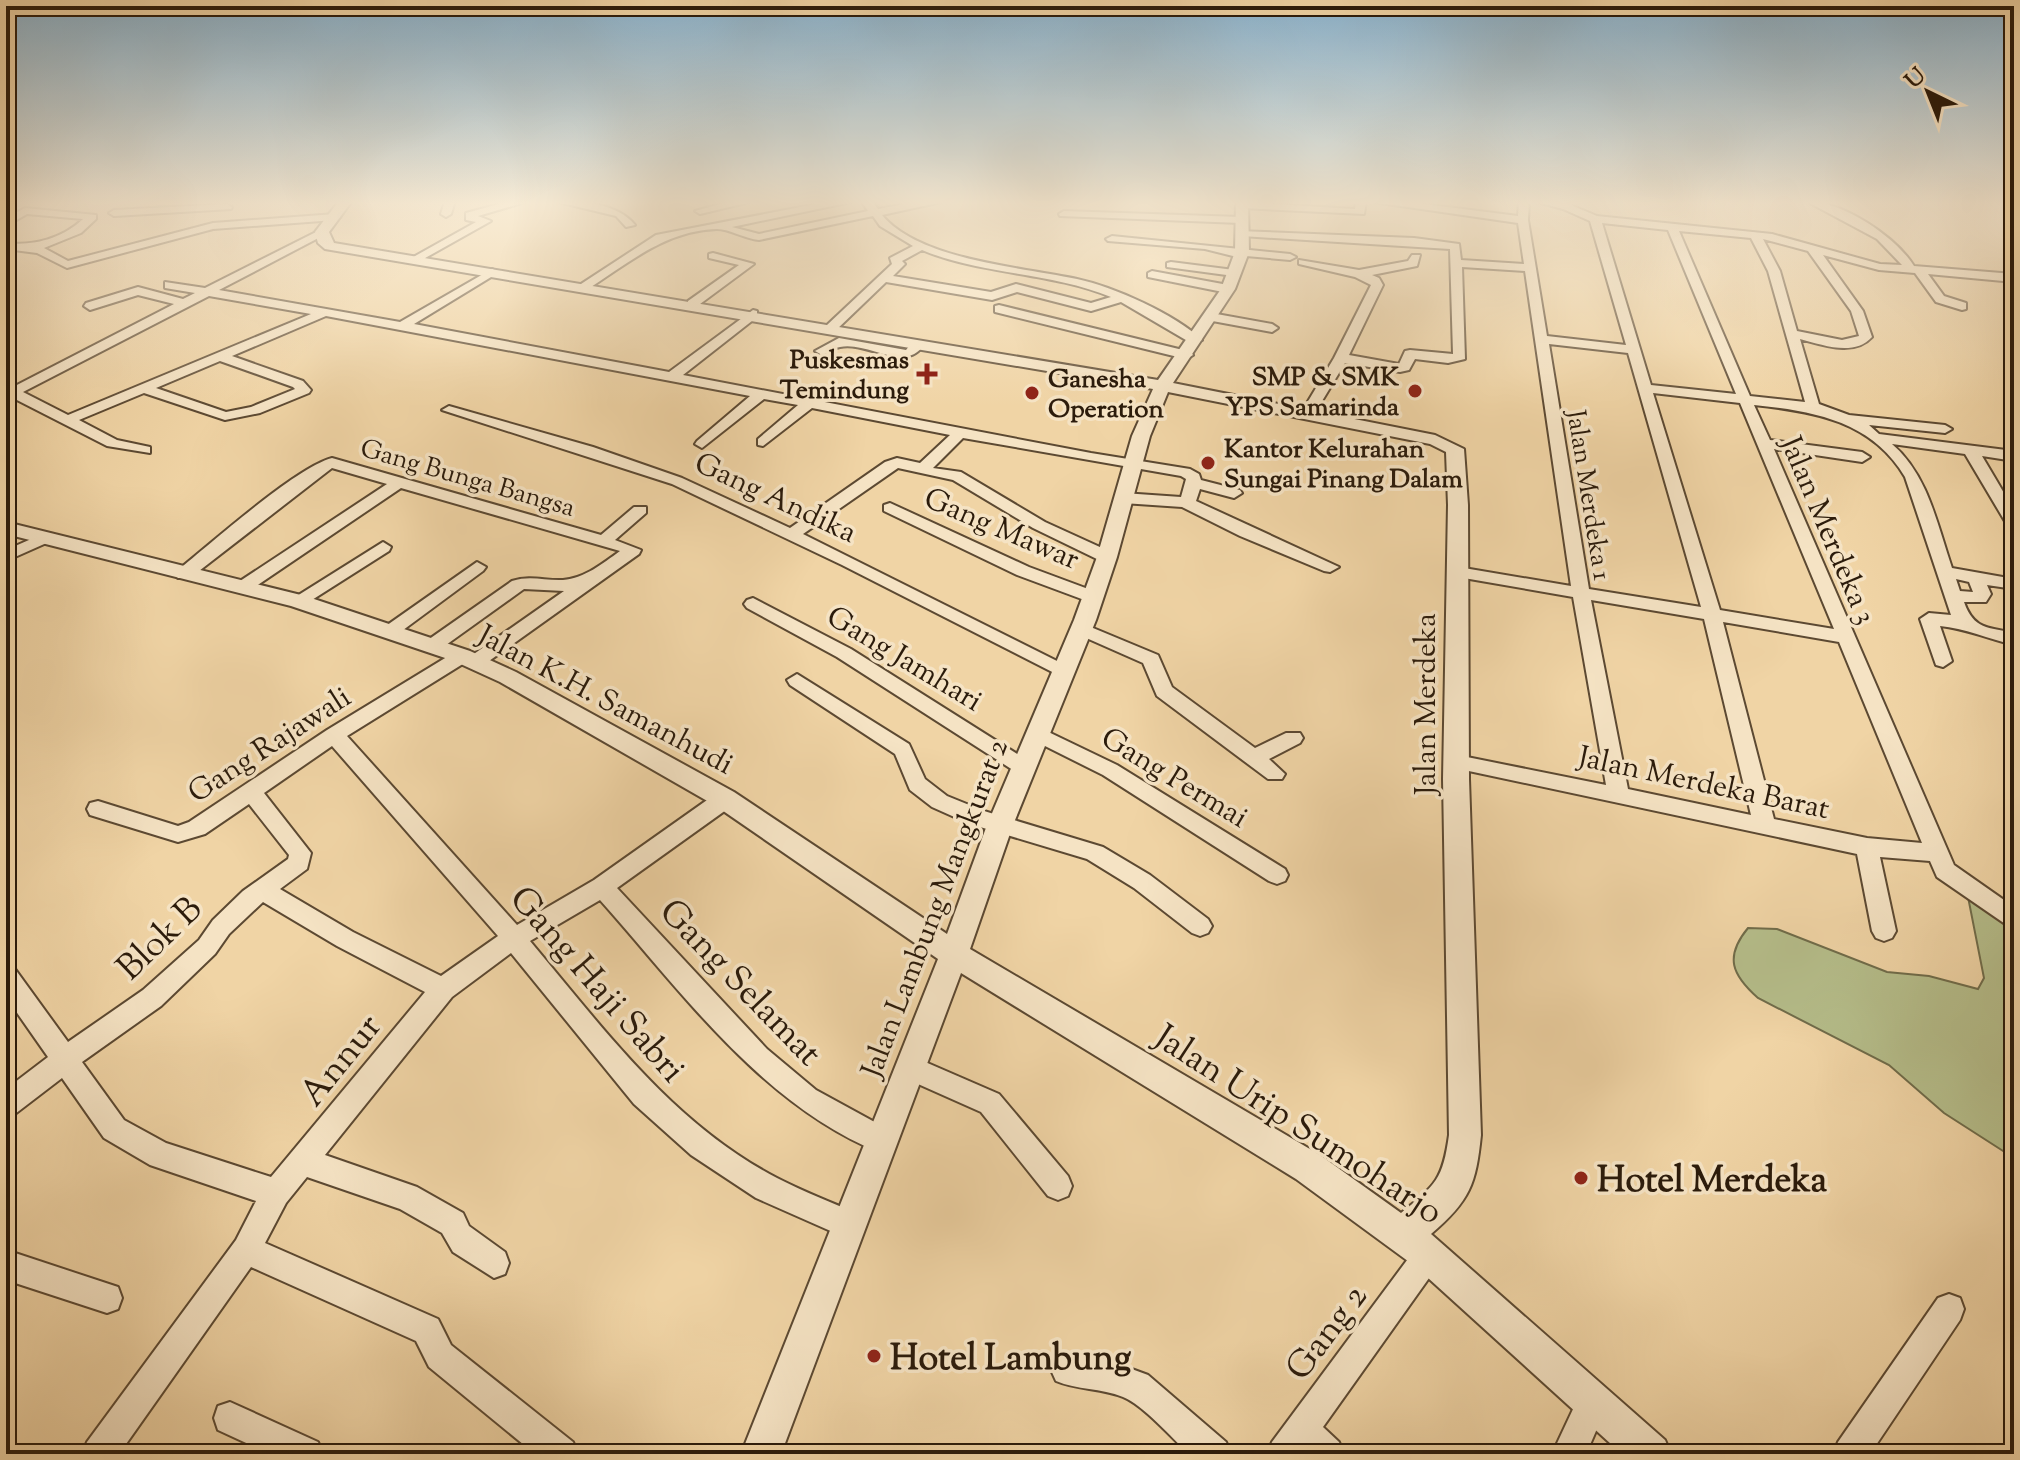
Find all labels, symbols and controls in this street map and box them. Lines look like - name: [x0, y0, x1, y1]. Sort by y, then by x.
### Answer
- north arrow: [1888, 52, 1968, 132]
- text: U: [1899, 62, 1934, 97]
- place label: Puskesmas Temindung: [780, 343, 909, 410]
- place label: SMP & SMK YPS Samarinda: [1225, 360, 1399, 427]
- place label: Ganesha Operation: [1048, 362, 1165, 429]
- marker: Puskesmas Temindung: [916, 363, 938, 385]
- marker: SMP & SMK YPS Samarinda: [1406, 382, 1424, 400]
- marker: Ganesha Operation: [1023, 384, 1041, 402]
- street label: Jalan Merdeka 1: [1555, 406, 1619, 583]
- street label: Jalan Merdeka 3: [1767, 429, 1886, 632]
- street label: Gang Bunga Bangsa: [356, 431, 579, 528]
- place label: Kantor Kelurahan Sungai Pinang Dalam: [1224, 432, 1463, 499]
- street label: Gang Andika: [687, 443, 863, 556]
- marker: Kantor Kelurahan Sungai Pinang Dalam: [1199, 454, 1217, 472]
- street label: Gang Mawar: [917, 478, 1085, 582]
- street label: Gang Jamhari: [818, 597, 990, 724]
- street label: Jalan Merdeka: [1406, 613, 1449, 797]
- street label: Jalan K.H. Samanhudi: [468, 615, 740, 787]
- street label: Gang Rajawali: [180, 677, 360, 815]
- street label: Gang Permai: [1092, 718, 1255, 840]
- street label: Jalan Lambung Mangkurat 2: [851, 733, 1021, 1086]
- street label: Jalan Merdeka Barat: [1572, 736, 1833, 832]
- street label: Gang Haji Sabri: [496, 876, 696, 1095]
- street label: Blok B: [106, 886, 215, 994]
- street label: Gang Selamat: [646, 888, 833, 1079]
- street label: Annur: [289, 1004, 396, 1119]
- street label: Jalan Urip Sumoharjo: [1142, 1012, 1452, 1239]
- place label: Hotel Merdeka: [1597, 1156, 1828, 1208]
- marker: Hotel Merdeka: [1572, 1169, 1590, 1187]
- street label: Gang 2: [1275, 1274, 1382, 1393]
- place label: Hotel Lambung: [890, 1334, 1132, 1386]
- marker: Hotel Lambung: [865, 1347, 883, 1365]

